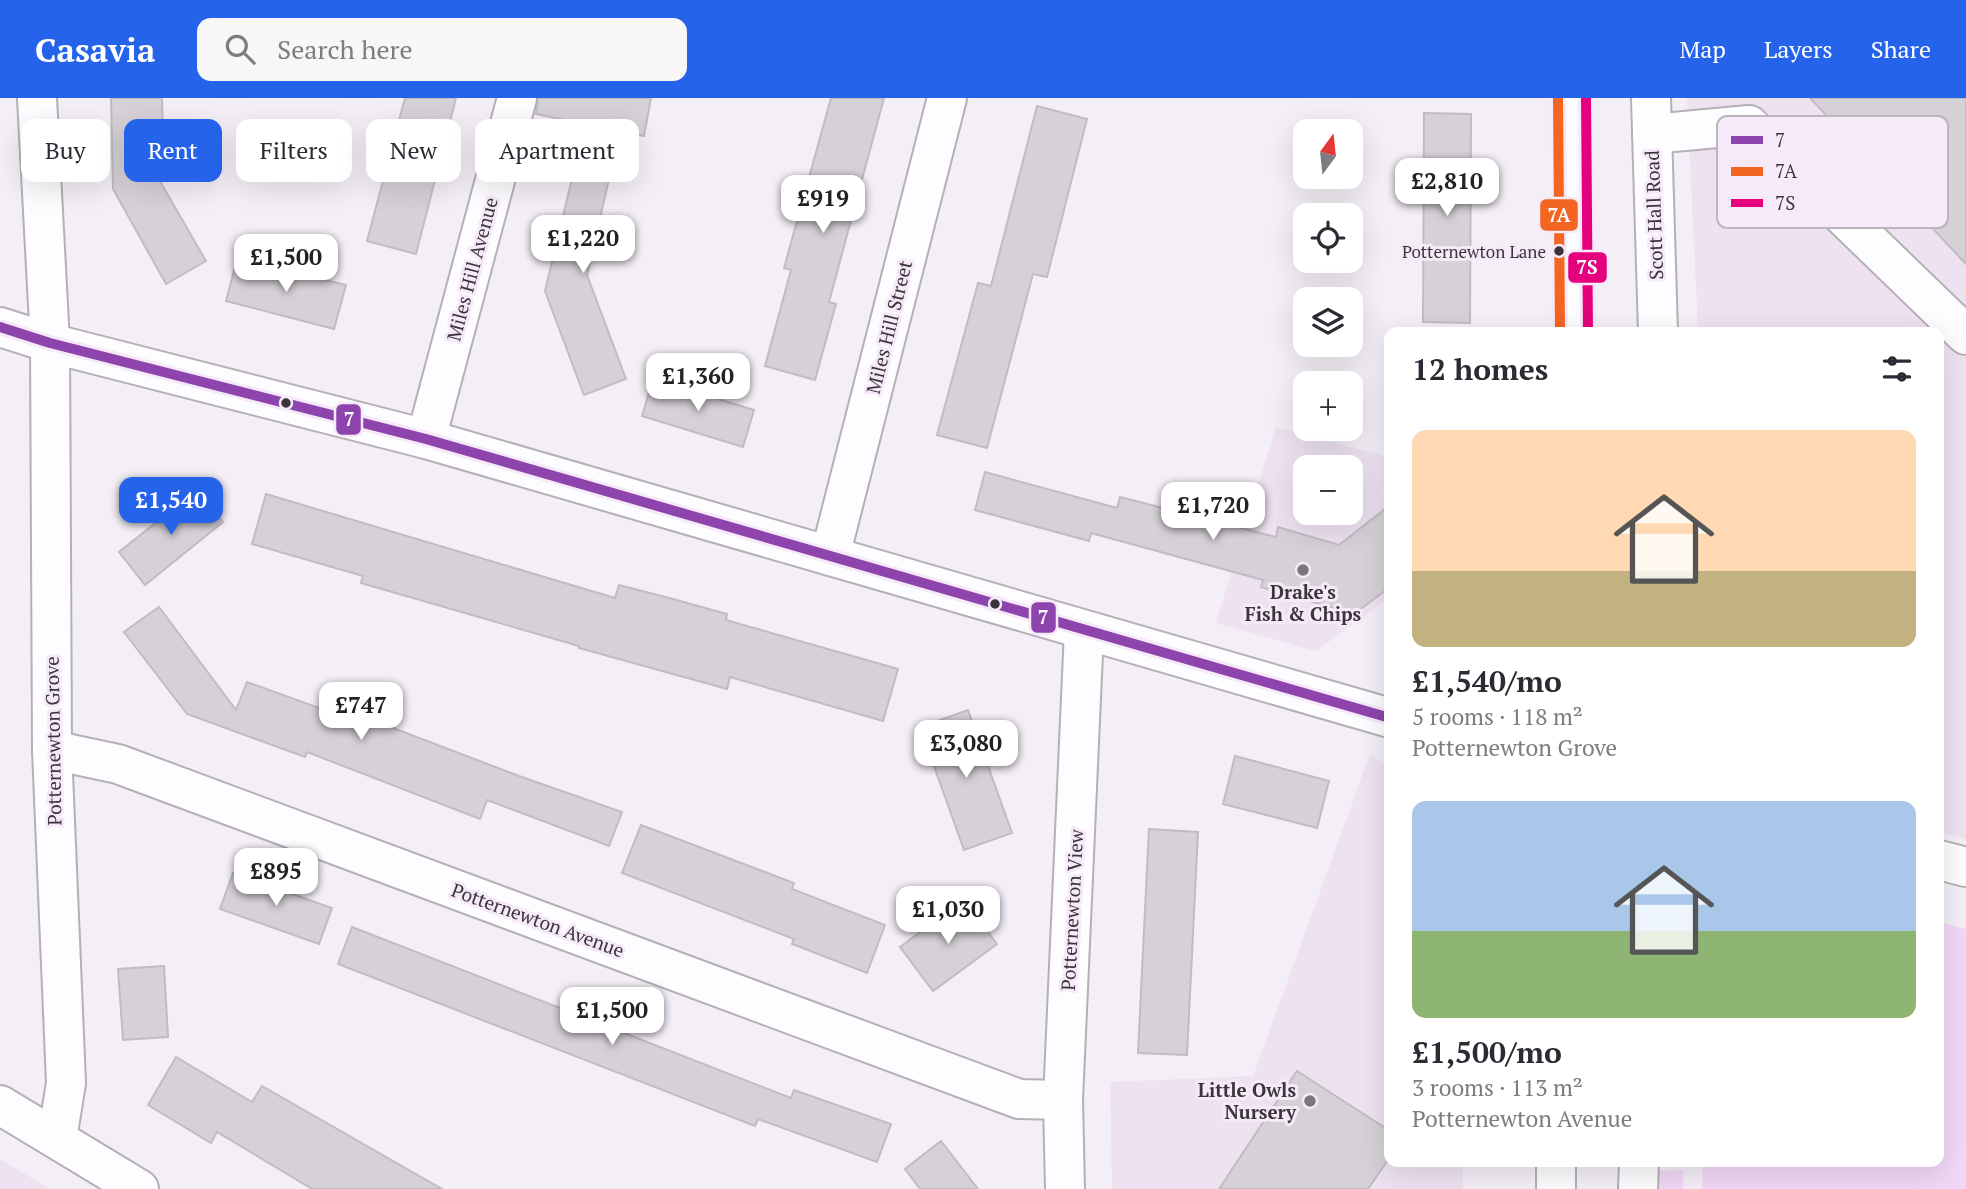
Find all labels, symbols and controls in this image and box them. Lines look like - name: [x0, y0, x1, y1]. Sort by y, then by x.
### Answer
- search box: [197, 18, 687, 81]
- text: Casavia: [35, 28, 155, 71]
- icon: search: [221, 30, 259, 68]
- text: Search here: [277, 32, 413, 66]
- text: Map: [1679, 33, 1726, 65]
- text: Layers: [1764, 33, 1833, 65]
- text: Share: [1871, 33, 1931, 65]
- legend: [1717, 116, 1948, 228]
- chip: Buy: [21, 119, 110, 182]
- chip: Rent: [124, 119, 222, 182]
- chip: Filters: [236, 119, 352, 182]
- chip: New: [366, 119, 461, 182]
- chip: Apartment: [475, 119, 639, 182]
- north arrow: [1293, 119, 1363, 189]
- map controls: [1293, 119, 1363, 525]
- text: 7: [1775, 127, 1785, 152]
- street label: Scott Hall Road: [1639, 149, 1668, 280]
- pin: £2,810: [1390, 158, 1504, 218]
- text: 7A: [1775, 158, 1797, 183]
- text: £2,810: [1411, 165, 1483, 196]
- pin: £919: [782, 176, 864, 235]
- text: £919: [797, 182, 849, 213]
- text: 7S: [1775, 190, 1795, 215]
- street label: Miles Hill Avenue: [440, 194, 503, 343]
- line badge: 7A: [1539, 198, 1579, 232]
- text: 7A: [1547, 202, 1571, 227]
- button: locate: [1293, 203, 1363, 273]
- pin: £1,220: [526, 216, 640, 275]
- text: £1,220: [547, 222, 619, 253]
- pin: £1,500: [229, 234, 343, 294]
- place label: Potternewton Lane: [1402, 240, 1546, 263]
- text: £1,500: [250, 241, 322, 272]
- marker: Potternewton Lane: [1552, 244, 1566, 258]
- line badge: 7S: [1567, 251, 1608, 284]
- text: 7S: [1576, 254, 1598, 279]
- street label: Miles Hill Street: [860, 258, 917, 396]
- button: layers: [1293, 287, 1363, 357]
- text: 12 homes: [1412, 349, 1548, 389]
- icon: filters: [1878, 350, 1916, 388]
- pin: £1,360: [641, 354, 755, 413]
- text: £1,360: [662, 360, 734, 391]
- button: +: [1293, 371, 1363, 441]
- unlabelled marker: [279, 396, 293, 410]
- line badge: 7: [335, 403, 362, 436]
- text: 7: [344, 406, 354, 431]
- button: −: [1293, 455, 1363, 525]
- icon: home: [1601, 476, 1727, 602]
- pin: £1,540: [114, 478, 228, 537]
- pin: £1,720: [1156, 482, 1270, 542]
- text: £1,540: [135, 484, 207, 515]
- text: £1,720: [1177, 489, 1249, 520]
- marker: Drake's Fish & Chips: [1295, 562, 1311, 578]
- place label: Drake's Fish & Chips: [1245, 579, 1362, 626]
- unlabelled marker: [988, 597, 1002, 611]
- line badge: 7: [1030, 601, 1057, 634]
- text: 7: [1038, 604, 1048, 629]
- street label: Potternewton Grove: [39, 656, 66, 826]
- text: £1,540/mo: [1412, 661, 1562, 701]
- pin: £747: [320, 682, 402, 742]
- text: £747: [335, 689, 387, 720]
- text: 5 rooms · 118 m²: [1412, 701, 1583, 732]
- pin: £3,080: [909, 720, 1023, 780]
- text: £3,080: [930, 727, 1002, 758]
- text: Potternewton Grove: [1412, 732, 1617, 763]
- street label: Potternewton View: [1055, 827, 1088, 991]
- icon: home: [1601, 847, 1727, 973]
- pin: £895: [235, 848, 317, 908]
- text: £895: [250, 855, 302, 886]
- street label: Potternewton Avenue: [448, 877, 628, 962]
- pin: £1,030: [891, 886, 1005, 946]
- text: £1,030: [912, 893, 984, 924]
- pin: £1,500: [555, 988, 669, 1047]
- text: £1,500: [576, 994, 648, 1025]
- text: £1,500/mo: [1412, 1032, 1562, 1072]
- text: 3 rooms · 113 m²: [1412, 1072, 1583, 1103]
- place label: Little Owls Nursery: [1198, 1077, 1297, 1124]
- marker: Little Owls Nursery: [1302, 1093, 1318, 1109]
- text: Potternewton Avenue: [1412, 1103, 1632, 1134]

